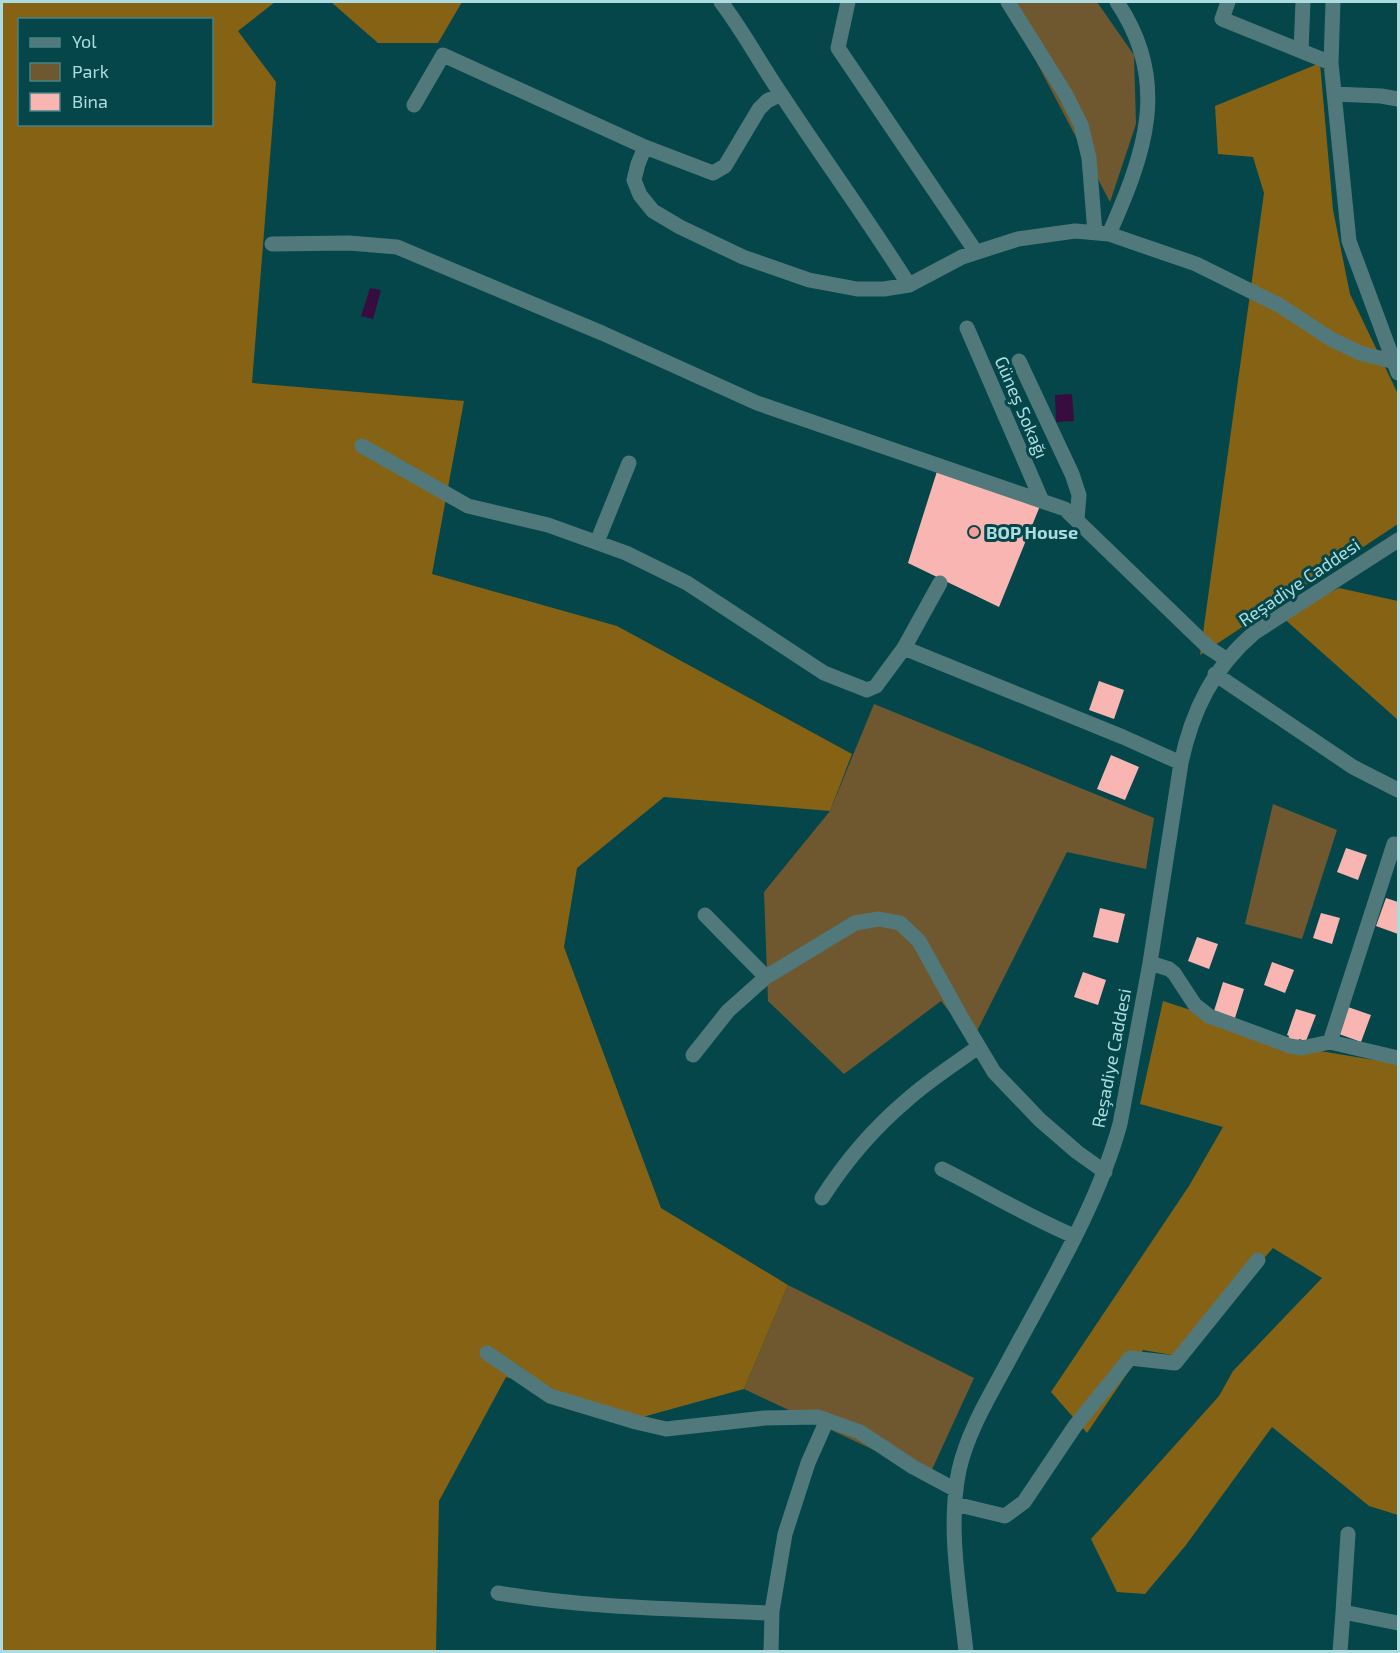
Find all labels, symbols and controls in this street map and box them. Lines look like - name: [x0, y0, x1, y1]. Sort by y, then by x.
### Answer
- legend: [18, 18, 213, 126]
- text: Yol: [72, 30, 97, 52]
- text: Park: [72, 60, 109, 82]
- text: Bina: [72, 90, 108, 112]
- street label: Güneş Sokağı: [990, 353, 1053, 462]
- place label: BOP House: [986, 521, 1078, 543]
- marker: BOP House: [967, 525, 981, 539]
- street label: Reşadiye Caddesi: [1234, 533, 1364, 632]
- street label: Reşadiye Caddesi: [1087, 986, 1136, 1130]

